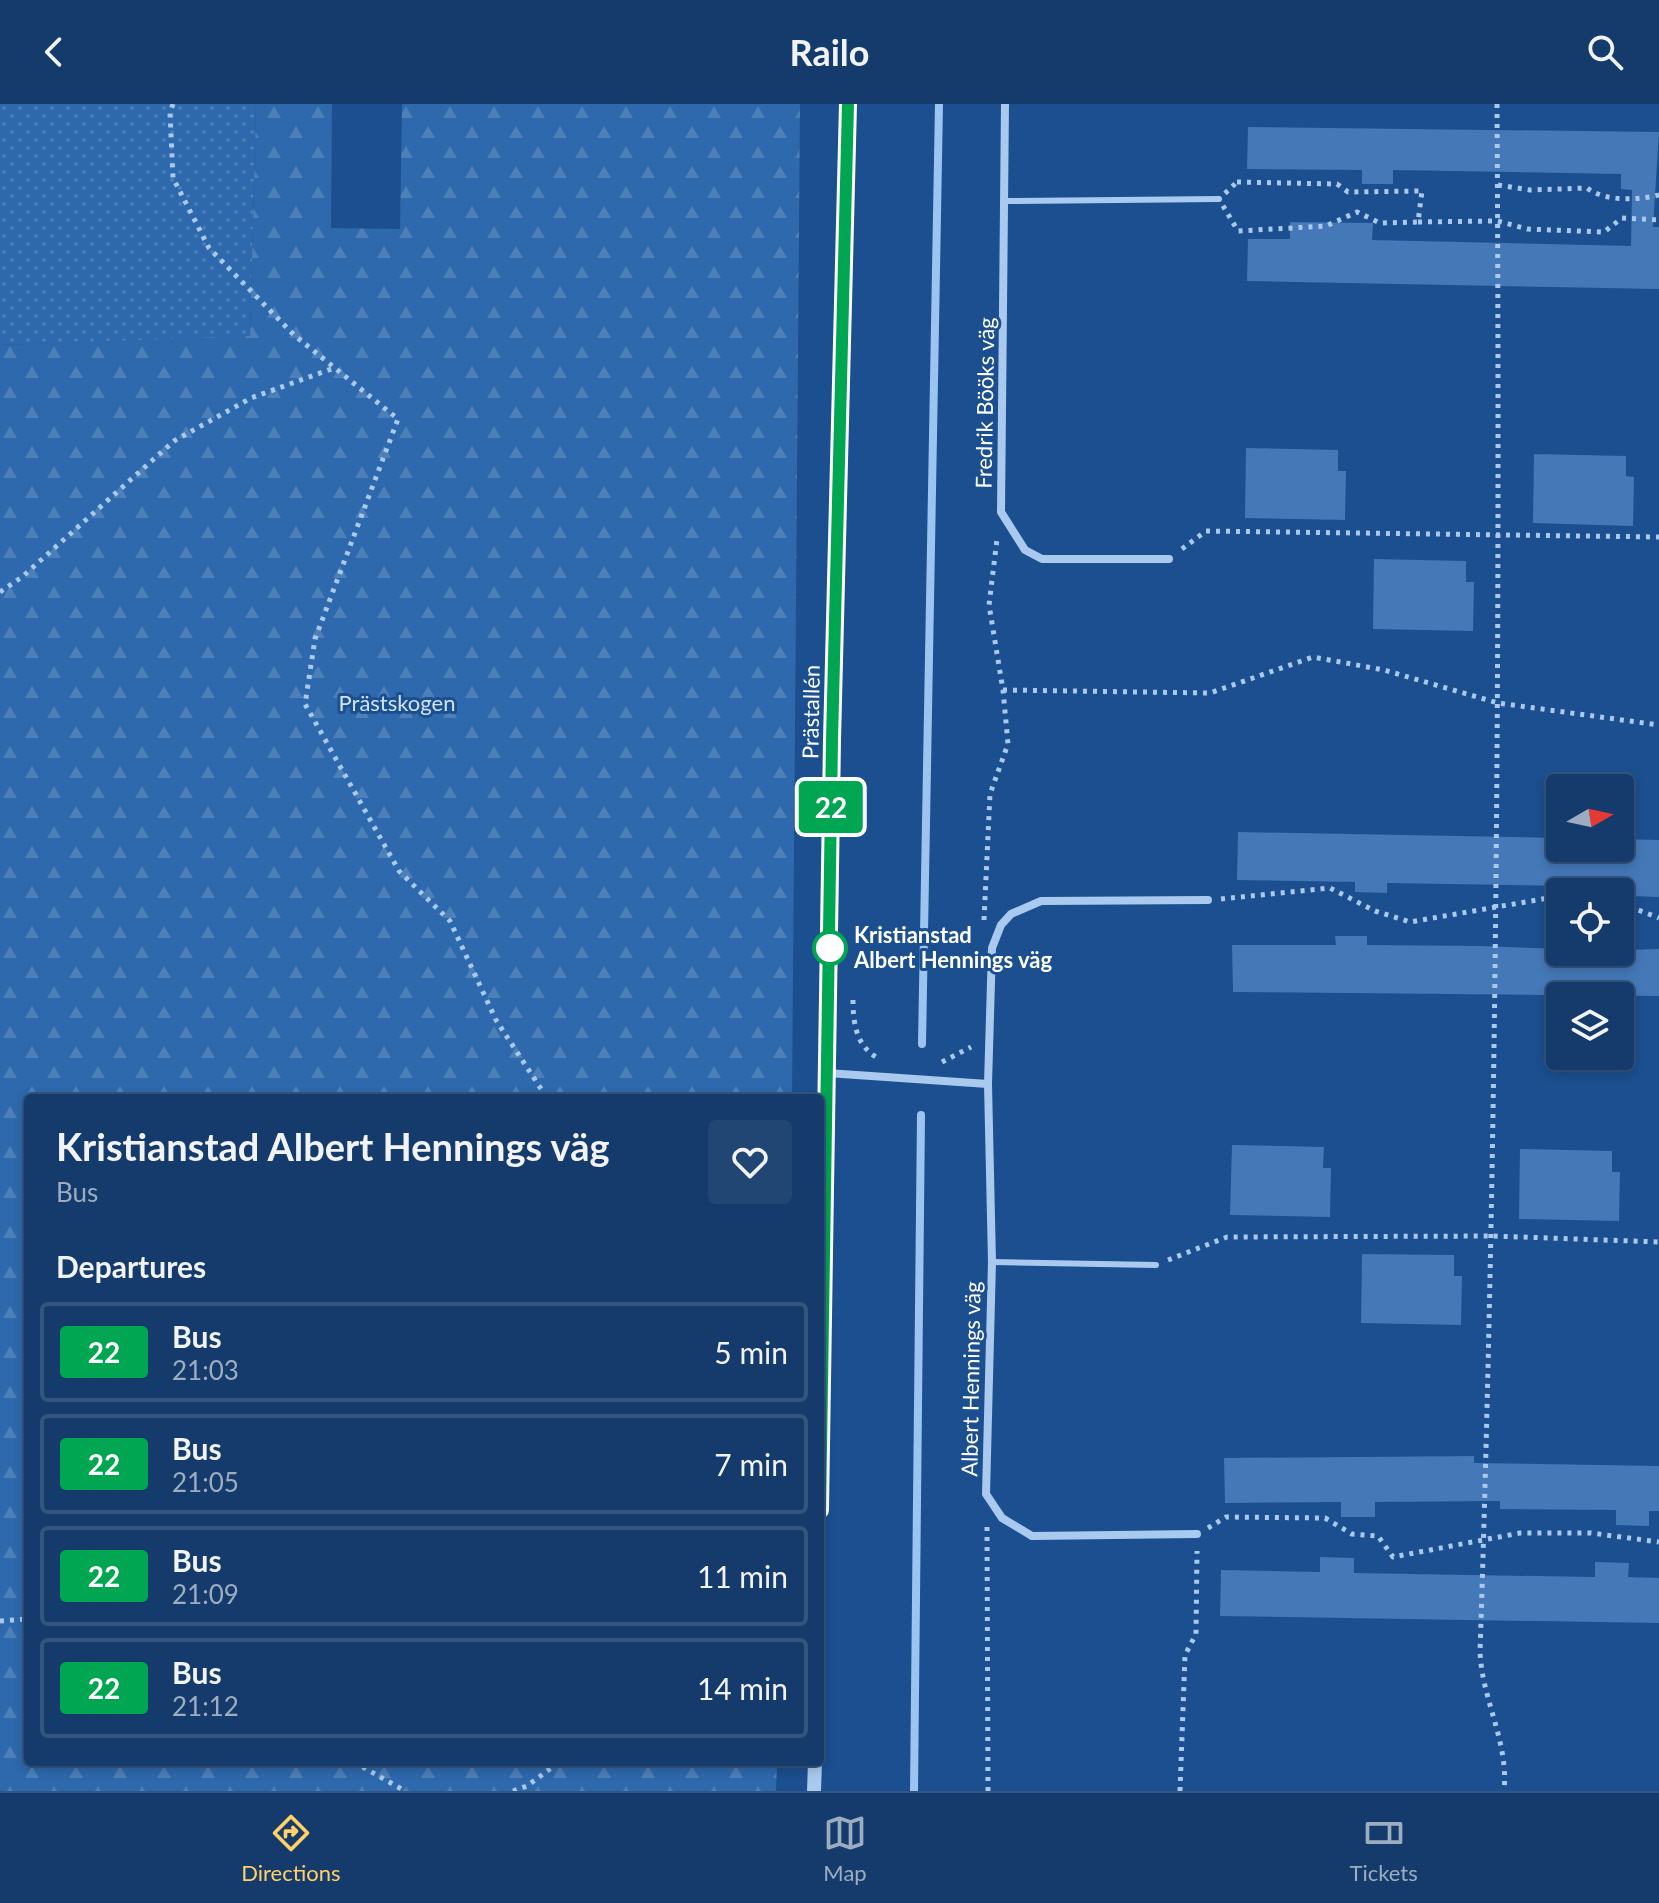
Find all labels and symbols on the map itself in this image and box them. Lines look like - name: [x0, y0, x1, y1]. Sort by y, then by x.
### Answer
- street label: Fredrik Bööks väg: [970, 317, 999, 489]
- street label: Prästallén: [796, 665, 825, 759]
- park label: Prästskogen: [339, 689, 455, 716]
- north arrow: [1546, 774, 1634, 862]
- line badge: 22: [795, 781, 867, 833]
- place label: Kristianstad Albert Hennings väg: [853, 921, 1052, 973]
- marker: Kristianstad Albert Hennings väg: [813, 931, 847, 965]
- street label: Albert Hennings väg: [955, 1281, 986, 1477]

